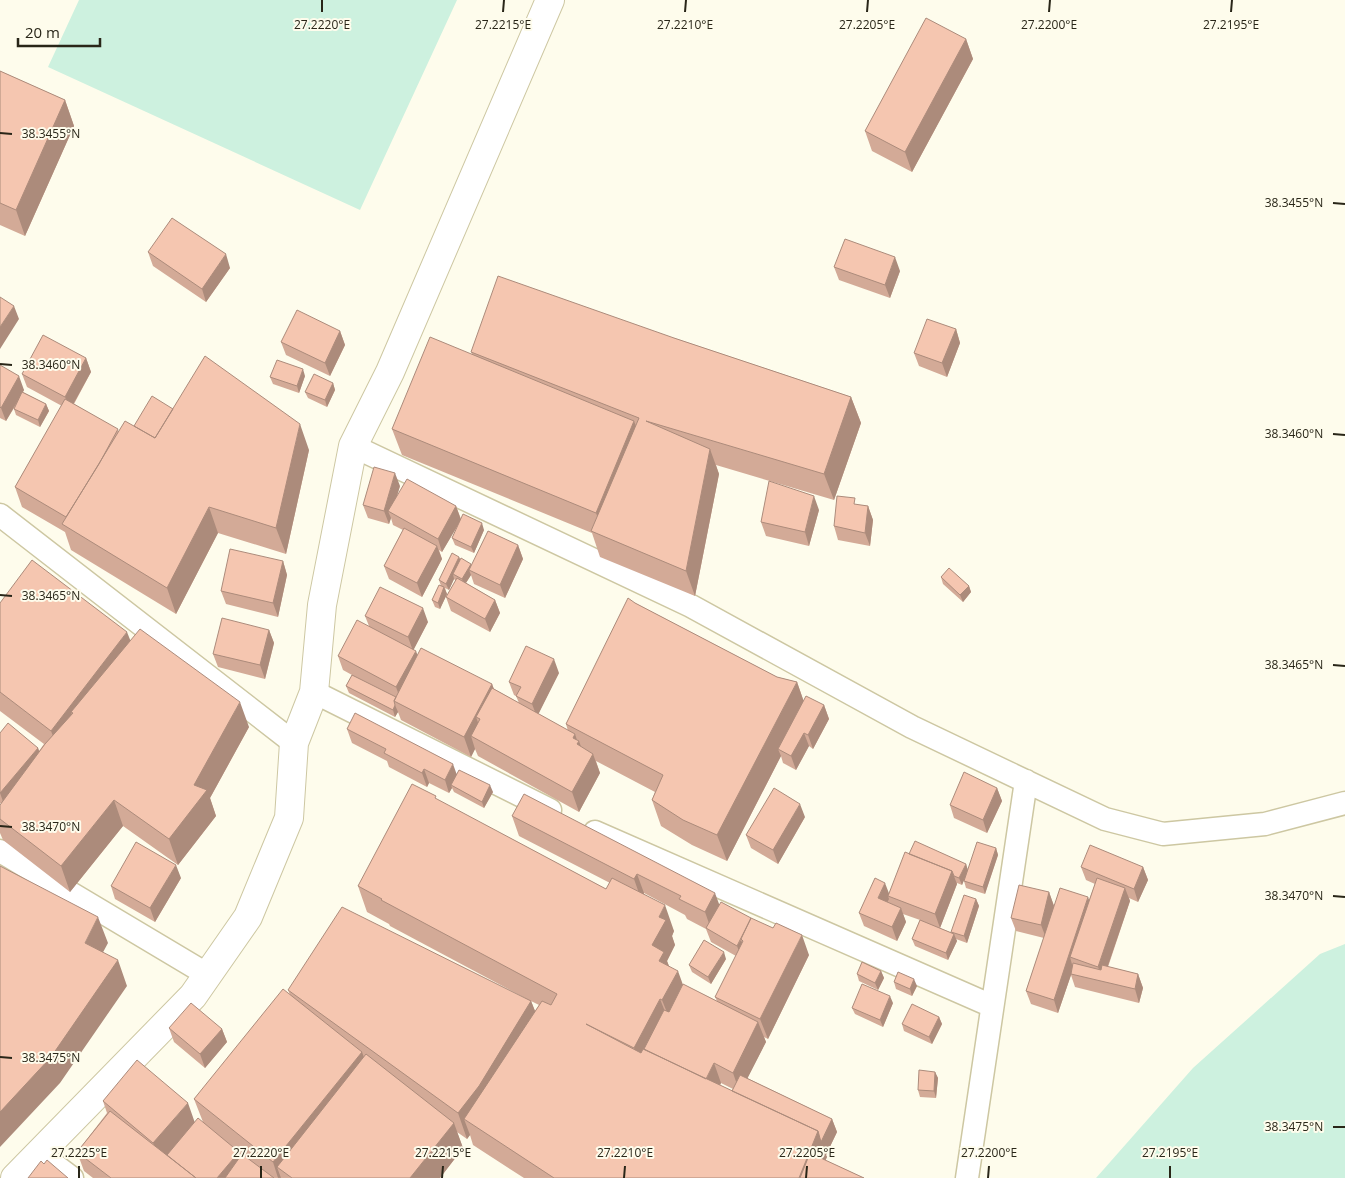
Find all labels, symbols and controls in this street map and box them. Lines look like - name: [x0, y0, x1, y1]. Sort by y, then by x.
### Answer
- scale bar: [18, 15, 100, 47]
- text: 27.2220°E: [294, 16, 350, 33]
- text: 27.2215°E: [475, 16, 531, 33]
- text: 27.2210°E: [657, 16, 713, 33]
- text: 27.2205°E: [839, 16, 895, 33]
- text: 27.2200°E: [1021, 16, 1077, 33]
- text: 27.2195°E: [1203, 16, 1259, 33]
- text: 20 m: [25, 22, 60, 42]
- text: 38.3455°N: [22, 125, 80, 142]
- text: 38.3455°N: [1265, 194, 1323, 211]
- text: 38.3460°N: [22, 356, 80, 373]
- text: 38.3460°N: [1265, 425, 1323, 442]
- text: 38.3465°N: [22, 587, 80, 604]
- text: 38.3465°N: [1265, 656, 1323, 673]
- text: 38.3470°N: [22, 818, 80, 835]
- text: 38.3470°N: [1265, 887, 1323, 904]
- text: 38.3475°N: [22, 1049, 80, 1066]
- text: 38.3475°N: [1265, 1118, 1323, 1135]
- text: 27.2225°E: [51, 1144, 107, 1161]
- text: 27.2220°E: [233, 1144, 289, 1161]
- text: 27.2215°E: [415, 1144, 471, 1161]
- text: 27.2210°E: [597, 1144, 653, 1161]
- text: 27.2205°E: [779, 1144, 835, 1161]
- text: 27.2200°E: [961, 1144, 1017, 1161]
- text: 27.2195°E: [1142, 1144, 1198, 1161]

